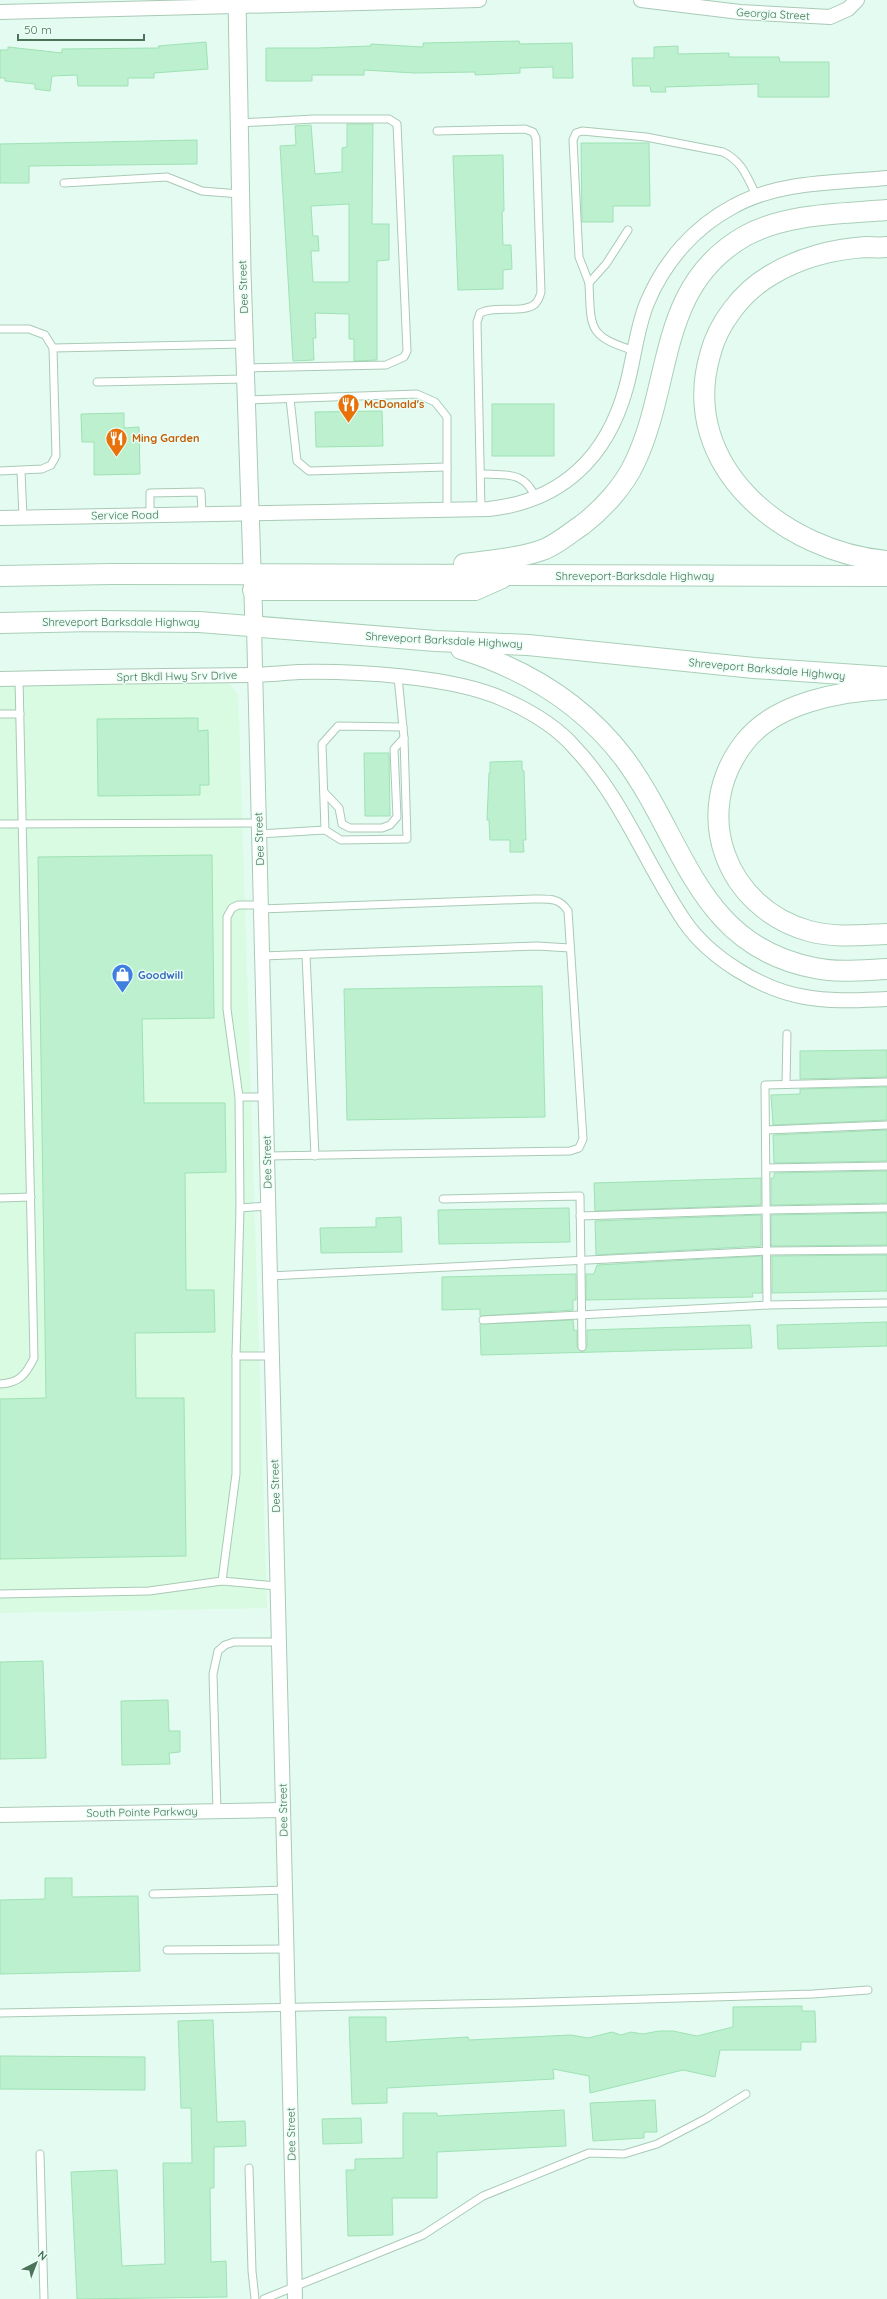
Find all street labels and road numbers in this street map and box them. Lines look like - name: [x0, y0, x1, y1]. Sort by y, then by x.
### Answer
- street label: Georgia Street: [736, 5, 810, 23]
- street label: Dee Street: [235, 260, 251, 314]
- street label: Service Road: [91, 507, 159, 523]
- street label: Shreveport-Barksdale Highway: [556, 569, 714, 583]
- street label: Shreveport Barksdale Highway: [42, 615, 200, 629]
- street label: Shreveport Barksdale Highway: [365, 629, 523, 651]
- street label: Shreveport Barksdale Highway: [688, 655, 846, 683]
- street label: Sprt Bkdl Hwy Srv Drive: [117, 668, 237, 684]
- street label: Dee Street: [251, 812, 267, 866]
- street label: Dee Street: [260, 1135, 274, 1189]
- street label: Dee Street: [267, 1459, 283, 1513]
- street label: Dee Street: [276, 1783, 290, 1837]
- street label: South Pointe Parkway: [86, 1804, 198, 1820]
- street label: Dee Street: [284, 2107, 298, 2161]

